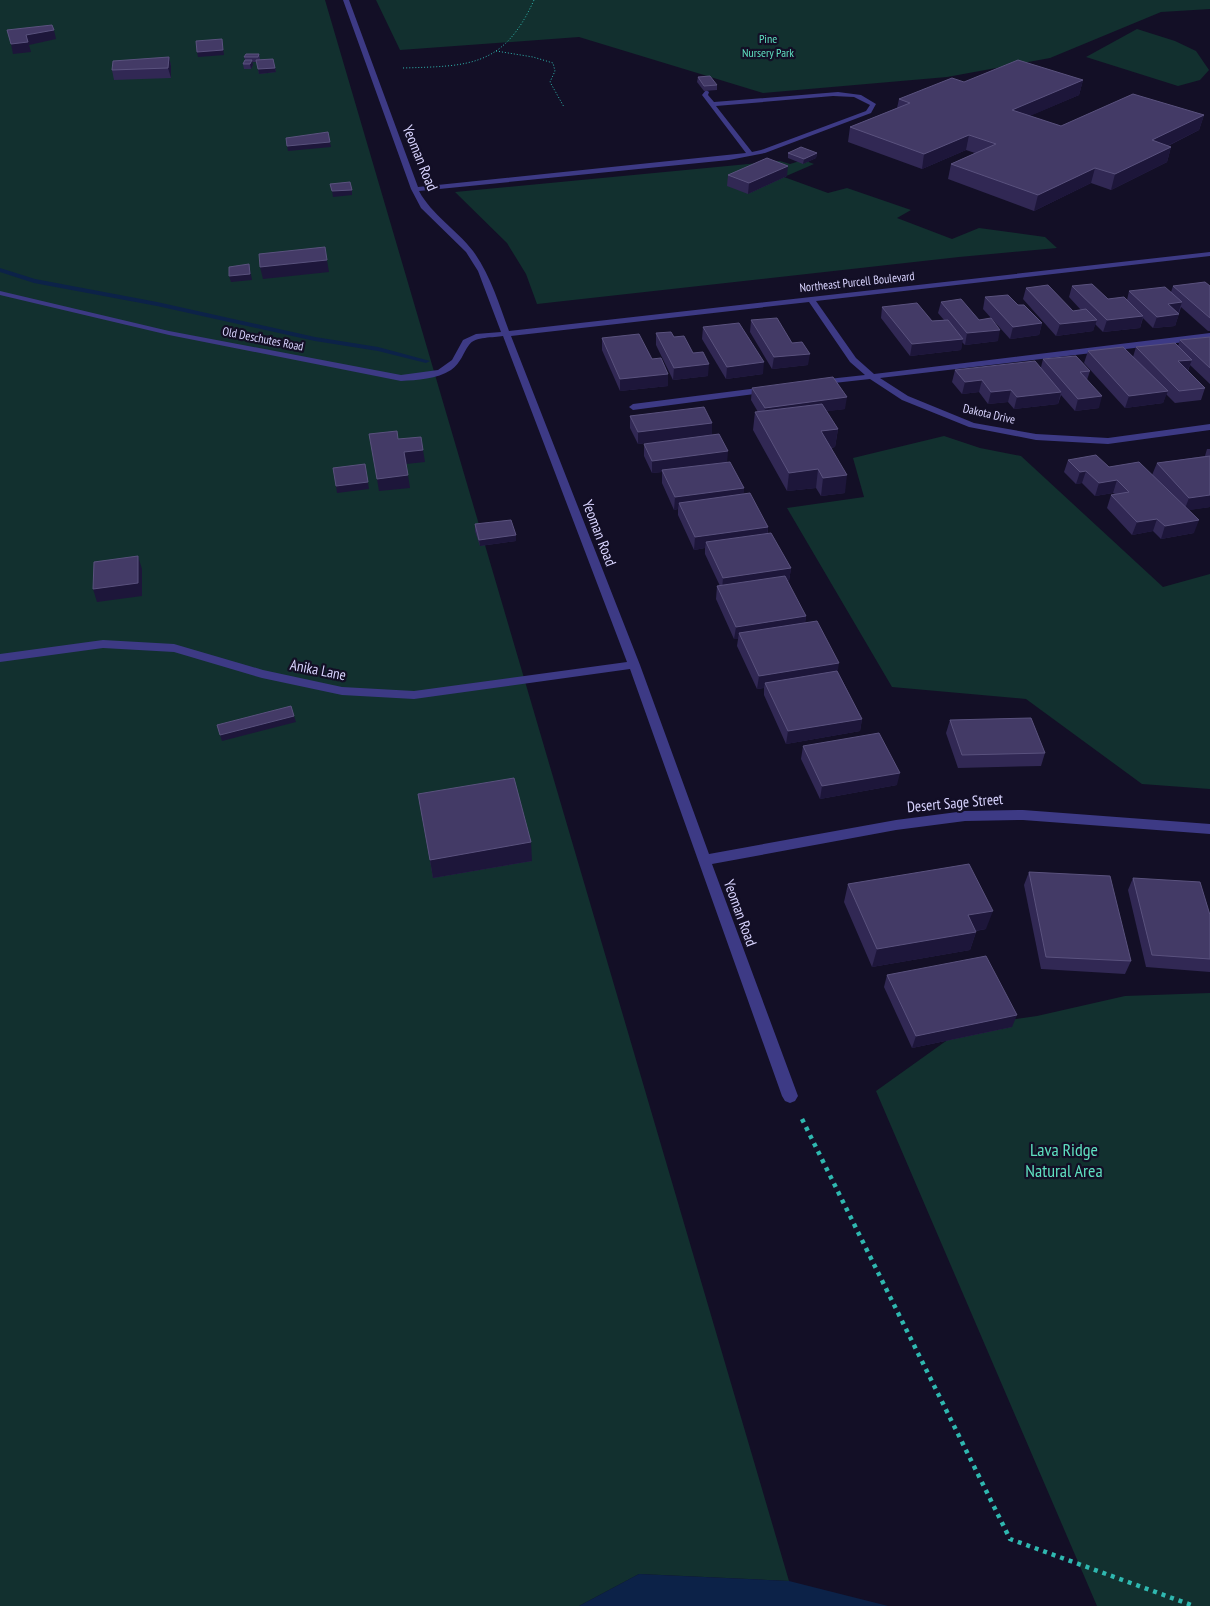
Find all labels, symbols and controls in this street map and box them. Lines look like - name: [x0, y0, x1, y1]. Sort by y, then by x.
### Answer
- park label: Pine Nursery Park: [742, 31, 794, 60]
- street label: Yeoman Road: [399, 122, 442, 194]
- street label: Northeast Purcell Boulevard: [799, 268, 915, 295]
- street label: Old Deschutes Road: [221, 323, 305, 354]
- street label: Dakota Drive: [961, 400, 1017, 427]
- street label: Yeoman Road: [578, 497, 621, 569]
- street label: Anika Lane: [288, 655, 348, 684]
- street label: Desert Sage Street: [906, 789, 1004, 816]
- street label: Yeoman Road: [720, 877, 761, 949]
- park label: Lava Ridge Natural Area: [1025, 1138, 1103, 1182]

